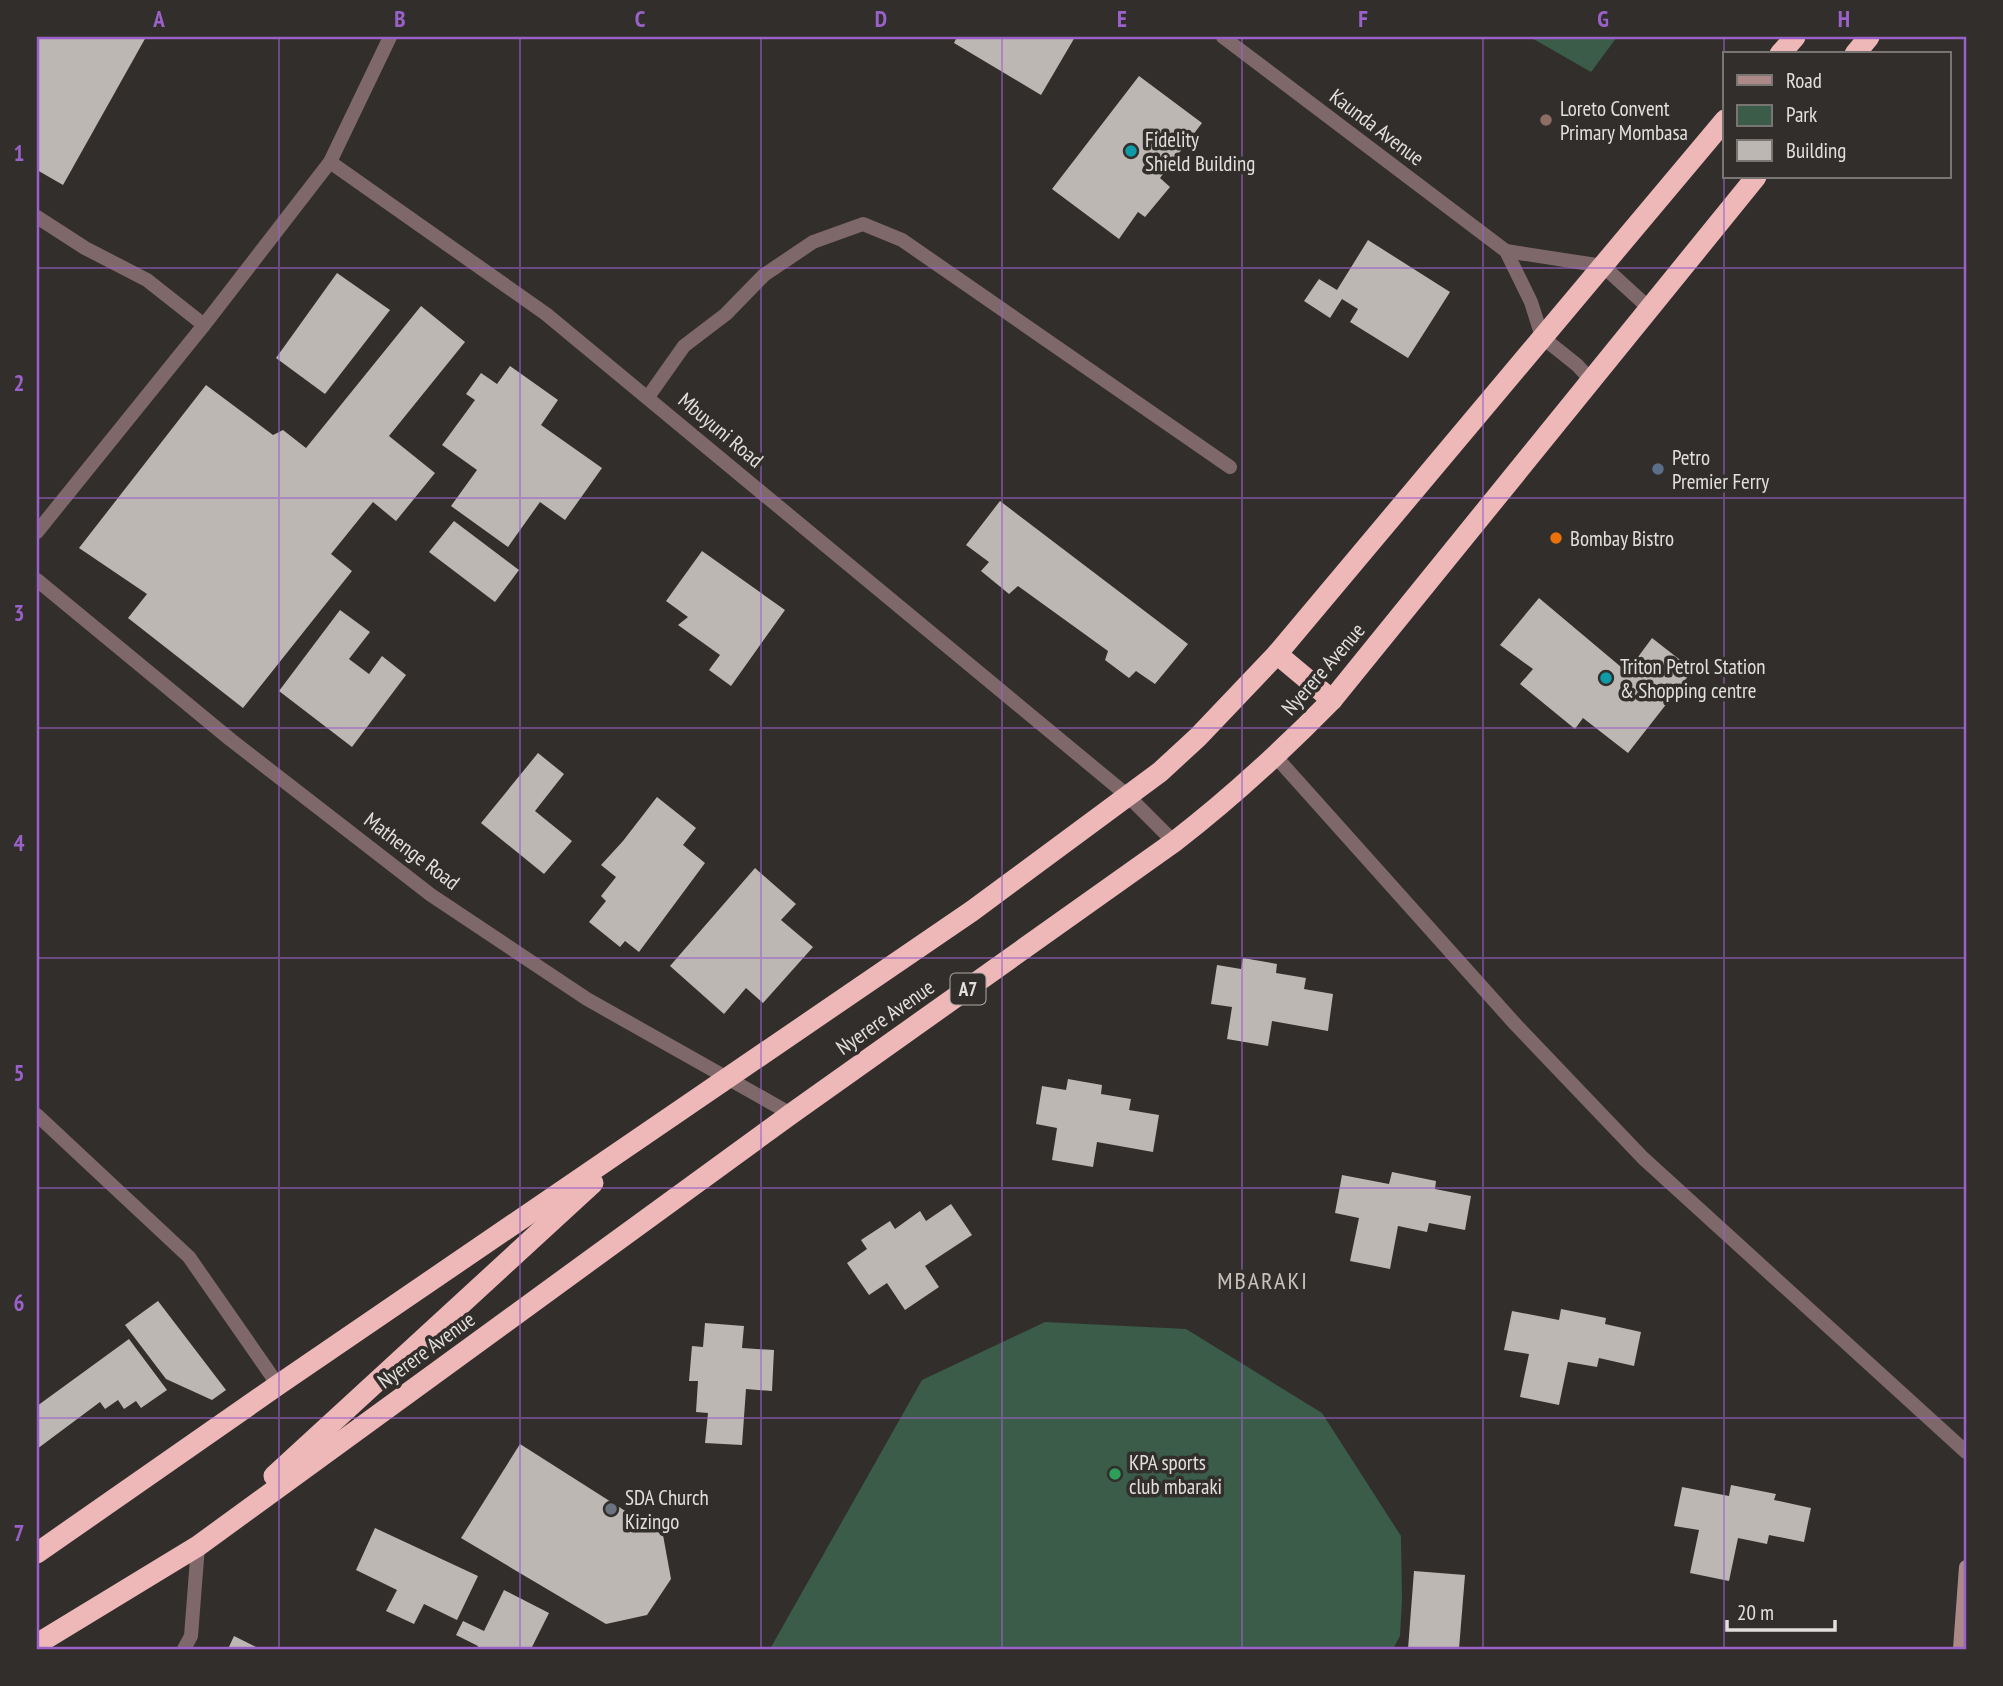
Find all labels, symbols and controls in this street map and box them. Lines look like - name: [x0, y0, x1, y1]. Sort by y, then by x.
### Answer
- text: A: [152, 4, 165, 33]
- text: B: [394, 4, 406, 33]
- text: C: [635, 4, 646, 33]
- text: D: [875, 4, 887, 33]
- text: E: [1117, 4, 1127, 33]
- text: F: [1358, 4, 1368, 33]
- text: G: [1597, 4, 1609, 33]
- text: H: [1838, 4, 1850, 33]
- legend: [1723, 52, 1951, 178]
- text: Road: [1786, 67, 1822, 94]
- street label: Kaunda Avenue: [1324, 83, 1430, 171]
- place label: Loreto Convent Primary Mombasa: [1560, 95, 1688, 146]
- text: Park: [1786, 101, 1817, 128]
- marker: Loreto Convent Primary Mombasa: [1538, 112, 1554, 128]
- place label: Fidelity Shield Building: [1145, 126, 1255, 177]
- text: Building: [1786, 137, 1846, 164]
- text: 1: [14, 138, 25, 167]
- marker: Fidelity Shield Building: [1123, 143, 1139, 159]
- text: 2: [14, 368, 25, 397]
- street label: Mbuyuni Road: [673, 387, 769, 473]
- place label: Petro Premier Ferry: [1672, 444, 1769, 495]
- marker: Petro Premier Ferry: [1650, 461, 1666, 477]
- place label: Bombay Bistro: [1570, 525, 1674, 552]
- marker: Bombay Bistro: [1548, 530, 1564, 546]
- text: 3: [14, 598, 25, 627]
- street label: Nyerere Avenue: [1276, 617, 1370, 721]
- place label: Triton Petrol Station & Shopping centre: [1620, 653, 1766, 704]
- marker: Triton Petrol Station & Shopping centre: [1598, 670, 1614, 686]
- street label: Mathenge Road: [359, 806, 465, 896]
- text: 4: [14, 828, 25, 857]
- street label: Nyerere Avenue: [831, 973, 939, 1061]
- road number: A7: [950, 973, 986, 1004]
- text: 5: [14, 1058, 25, 1087]
- district label: MBARAKI: [1217, 1265, 1309, 1296]
- text: 6: [14, 1288, 25, 1317]
- street label: Nyerere Avenue: [372, 1306, 480, 1394]
- place label: KPA sports club mbaraki: [1129, 1449, 1222, 1500]
- marker: KPA sports club mbaraki: [1107, 1466, 1123, 1482]
- place label: SDA Church Kizingo: [625, 1484, 709, 1535]
- marker: SDA Church Kizingo: [603, 1501, 619, 1517]
- text: 7: [14, 1518, 25, 1547]
- scale bar: [1727, 1588, 1835, 1632]
- text: 20 m: [1737, 1599, 1774, 1626]

